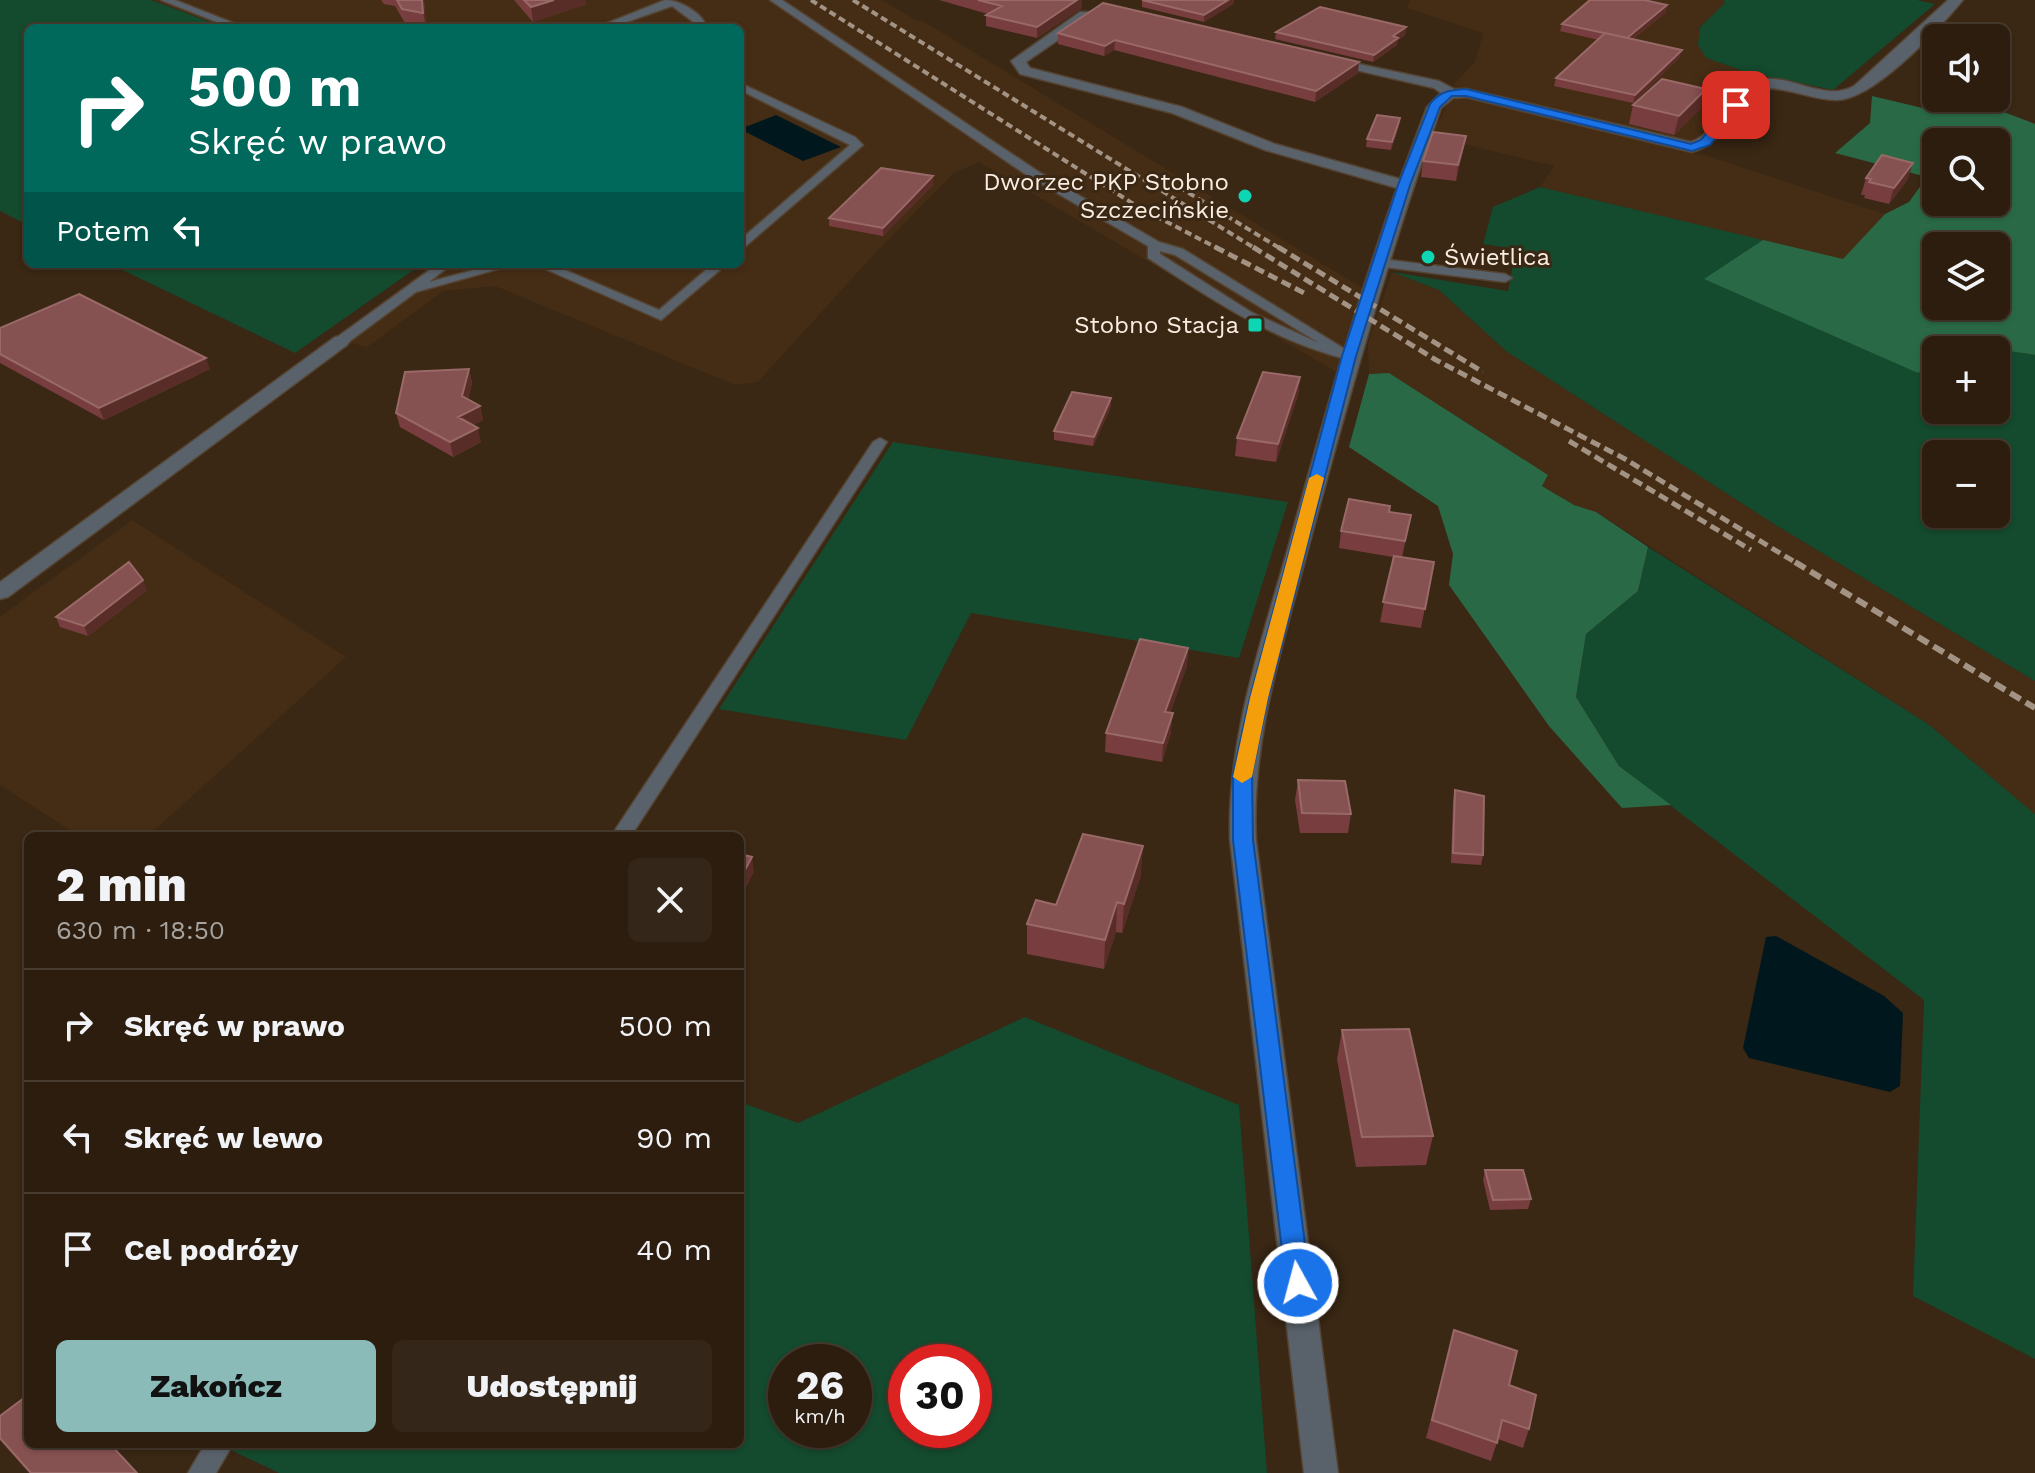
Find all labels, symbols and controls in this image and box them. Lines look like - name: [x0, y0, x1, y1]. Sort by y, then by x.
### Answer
- map controls: [1922, 24, 2010, 528]
- button: sound: [1922, 24, 2010, 112]
- text: 500 m: [188, 54, 362, 120]
- icon: right: [56, 56, 160, 160]
- pin: [1702, 71, 1770, 139]
- icon: arrive: [1714, 83, 1758, 127]
- text: Skręć w prawo: [188, 121, 447, 163]
- button: search: [1922, 128, 2010, 216]
- place label: Dworzec PKP Stobno Szczecińskie: [983, 168, 1229, 224]
- marker: Dworzec PKP Stobno Szczecińskie: [1236, 187, 1254, 205]
- icon: left: [166, 208, 210, 252]
- text: Potem: [56, 213, 150, 248]
- button: layers: [1922, 232, 2010, 320]
- place label: Świetlica: [1444, 243, 1550, 271]
- marker: Świetlica: [1419, 248, 1437, 266]
- place label: Stobno Stacja: [1074, 311, 1239, 339]
- marker: Stobno Stacja: [1246, 316, 1264, 334]
- button: +: [1922, 336, 2010, 424]
- button: −: [1922, 440, 2010, 528]
- text: 2 min: [56, 856, 187, 913]
- button: close: [628, 858, 712, 942]
- text: 630 m · 18:50: [56, 915, 225, 945]
- icon: right: [56, 1003, 100, 1047]
- text: Skręć w prawo: [124, 1008, 345, 1043]
- text: 500 m: [618, 1008, 712, 1043]
- icon: left: [56, 1115, 100, 1159]
- text: Skręć w lewo: [124, 1120, 323, 1155]
- text: 90 m: [636, 1120, 712, 1155]
- icon: arrive: [56, 1227, 100, 1271]
- text: Cel podróży: [124, 1232, 298, 1267]
- text: 40 m: [636, 1232, 712, 1267]
- position arrow: [1256, 1241, 1340, 1325]
- button: Zakończ: [56, 1340, 376, 1432]
- button: Udostępnij: [392, 1340, 712, 1432]
- speed limit sign: 30: [888, 1344, 992, 1448]
- text: 26: [796, 1362, 844, 1409]
- text: km/h: [794, 1404, 846, 1428]

